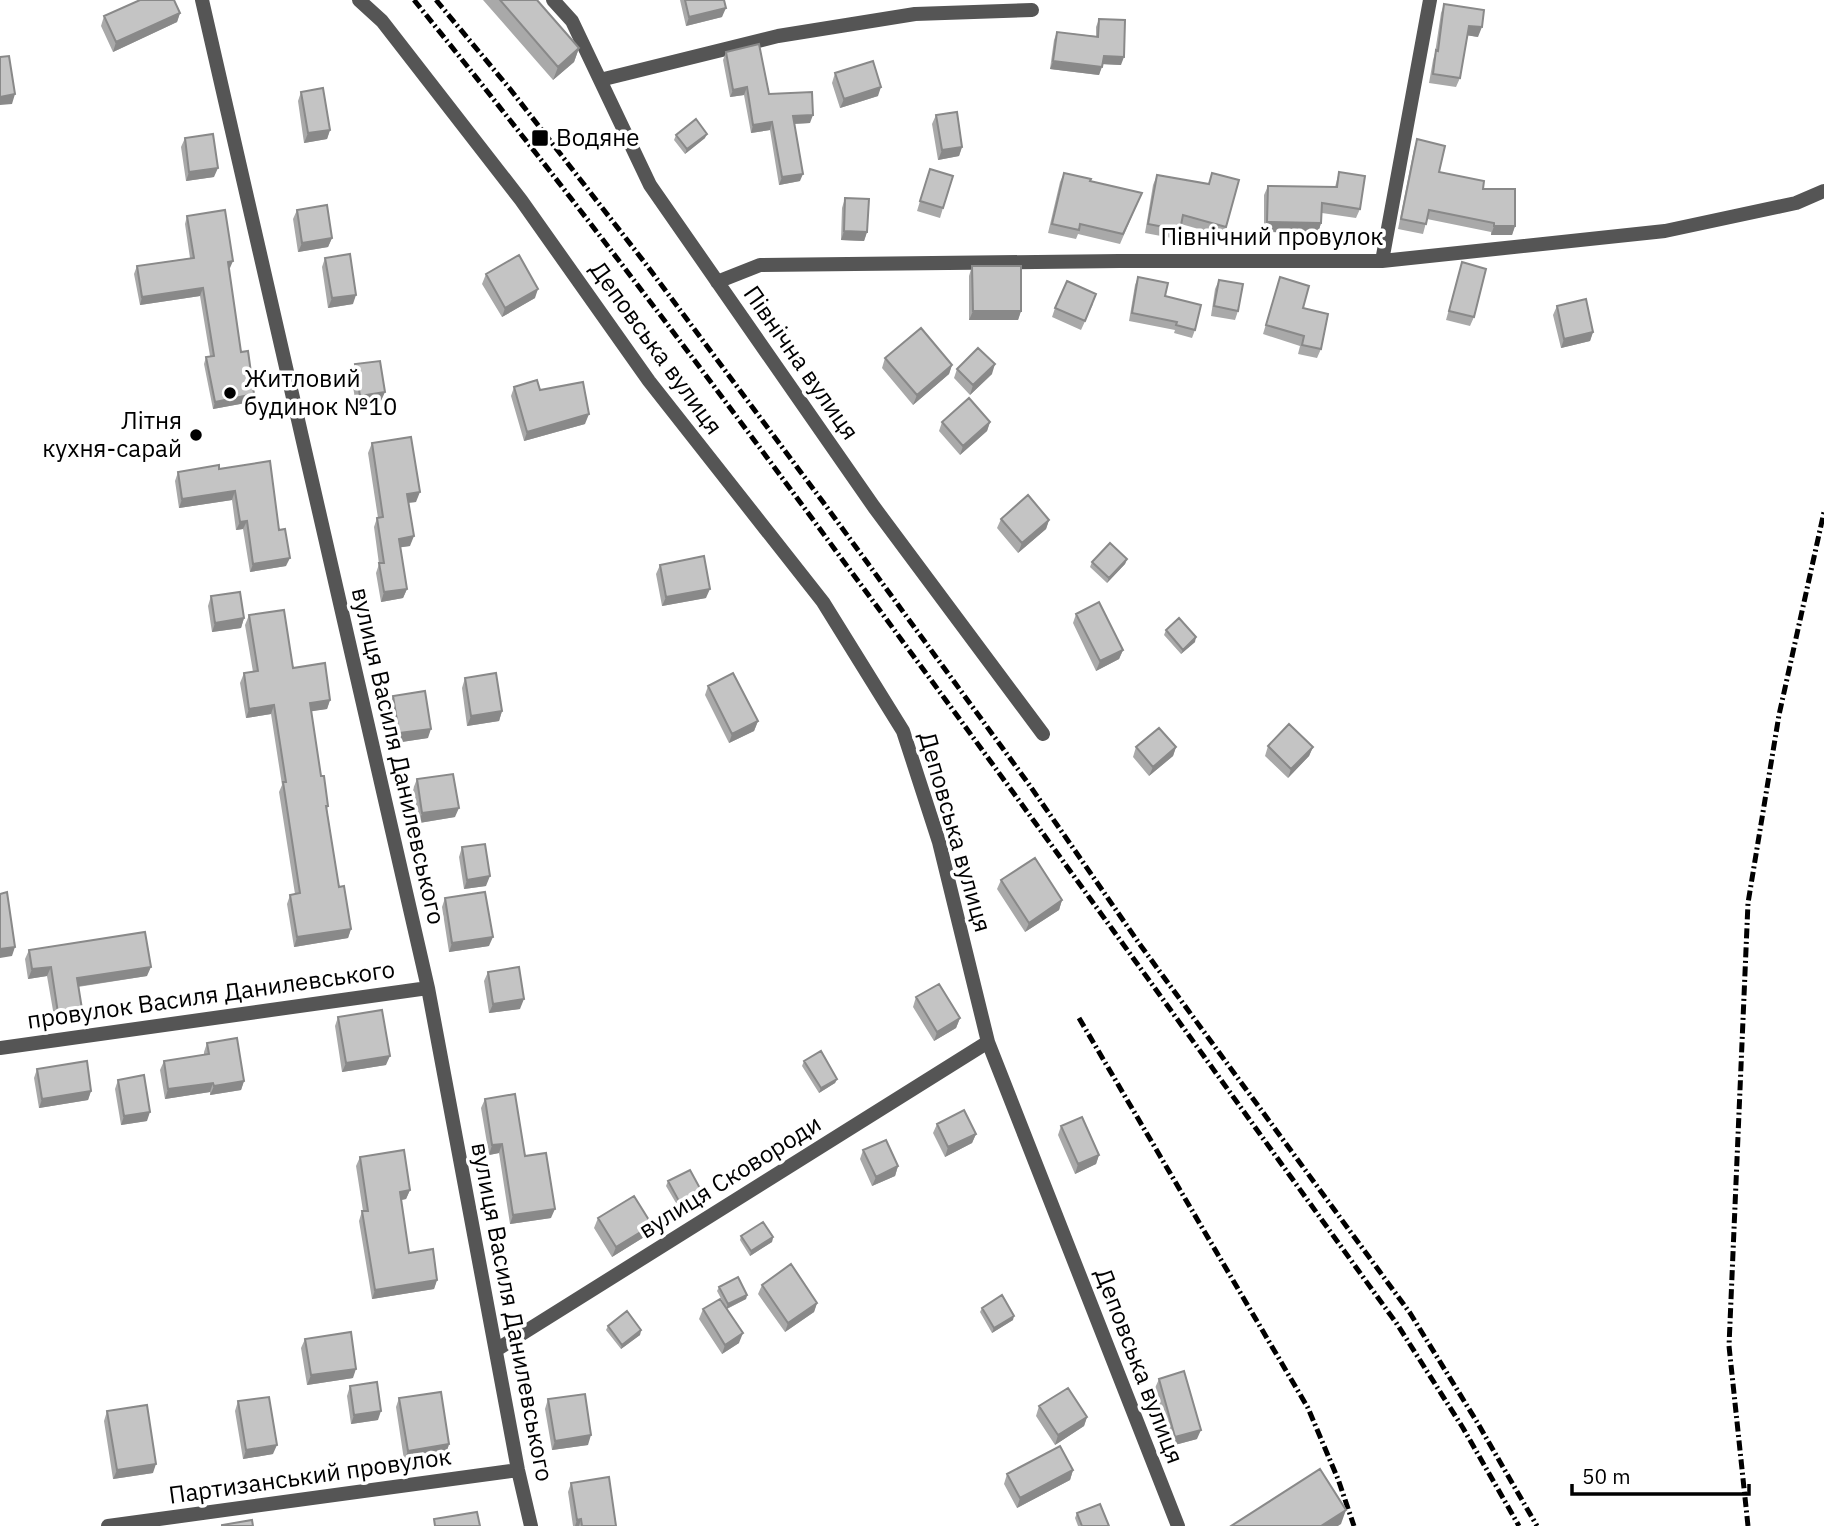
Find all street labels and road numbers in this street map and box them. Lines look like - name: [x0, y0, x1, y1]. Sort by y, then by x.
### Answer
- street label: Північний провулок: [1160, 220, 1384, 252]
- street label: Деповська вулиця: [583, 254, 731, 440]
- street label: Північна вулиця: [737, 279, 867, 446]
- street label: вулиця Василя Данилевського: [345, 584, 453, 927]
- street label: Деповська вулиця: [912, 728, 1000, 936]
- street label: провулок Василя Данилевського: [25, 952, 397, 1036]
- street label: вулиця Сковороди: [632, 1107, 827, 1245]
- street label: вулиця Василя Данилевського: [464, 1140, 562, 1484]
- street label: Деповська вулиця: [1088, 1263, 1192, 1468]
- street label: Партизанський провулок: [166, 1439, 453, 1511]

